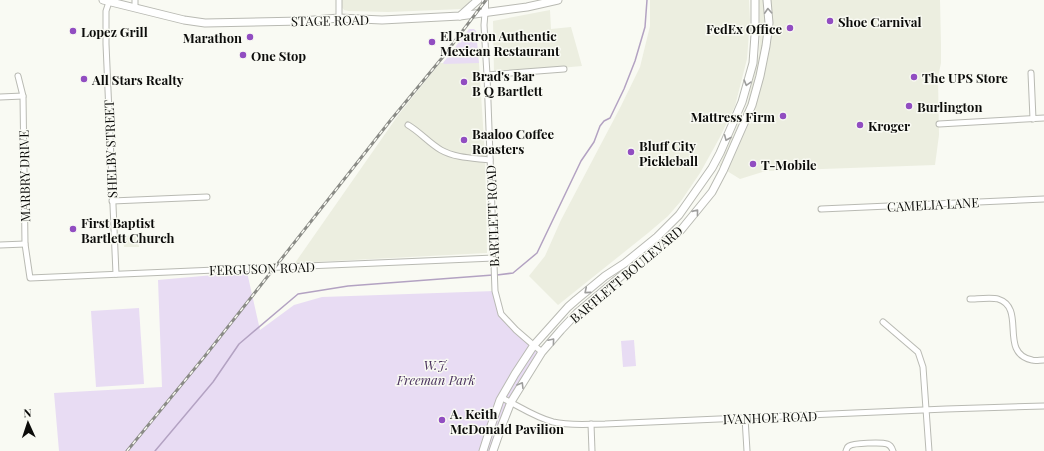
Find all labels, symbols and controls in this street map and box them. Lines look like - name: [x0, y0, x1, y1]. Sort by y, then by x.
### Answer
- one-way arrow: [764, 8, 772, 14]
- street label: STAGE ROAD: [291, 11, 369, 29]
- place label: Shoe Carnival: [838, 13, 922, 30]
- marker: Shoe Carnival: [825, 16, 835, 26]
- place label: FedEx Office: [706, 20, 782, 37]
- place label: Lopez Grill: [81, 23, 148, 40]
- marker: FedEx Office: [785, 23, 795, 33]
- marker: Lopez Grill: [68, 26, 78, 36]
- place label: El Patron Authentic Mexican Restaurant: [440, 27, 560, 59]
- place label: Marathon: [183, 29, 242, 46]
- marker: Marathon: [245, 32, 255, 42]
- marker: El Patron Authentic Mexican Restaurant: [427, 37, 437, 47]
- place label: One Stop: [251, 47, 306, 64]
- marker: One Stop: [238, 50, 248, 60]
- place label: Brad's Bar B Q Bartlett: [472, 67, 543, 99]
- place label: The UPS Store: [922, 69, 1008, 86]
- place label: All Stars Realty: [91, 71, 184, 88]
- marker: The UPS Store: [909, 72, 919, 82]
- marker: All Stars Realty: [79, 74, 89, 84]
- marker: Brad's Bar B Q Bartlett: [459, 77, 469, 87]
- one-way arrow: [743, 79, 752, 86]
- place label: Burlington: [917, 98, 982, 115]
- street label: SHELBY STREET: [100, 100, 120, 198]
- marker: Burlington: [904, 101, 914, 111]
- place label: Mattress Firm: [690, 108, 775, 125]
- marker: Mattress Firm: [778, 111, 788, 121]
- place label: Kroger: [868, 117, 910, 134]
- marker: Kroger: [855, 120, 865, 130]
- place label: Baaloo Coffee Roasters: [472, 125, 555, 157]
- street label: MARBRY DRIVE: [15, 130, 33, 222]
- marker: Baaloo Coffee Roasters: [459, 135, 469, 145]
- one-way arrow: [723, 135, 731, 142]
- place label: Bluff City Pickleball: [639, 137, 698, 169]
- marker: Bluff City Pickleball: [626, 147, 636, 157]
- place label: T-Mobile: [761, 156, 817, 173]
- marker: T-Mobile: [748, 159, 758, 169]
- street label: BARTLETT ROAD: [482, 165, 502, 267]
- street label: CAMELIA LANE: [886, 193, 980, 215]
- one-way arrow: [691, 209, 698, 216]
- place label: First Baptist Bartlett Church: [81, 214, 175, 246]
- street label: BARTLETT BOULEVARD: [566, 222, 686, 326]
- marker: First Baptist Bartlett Church: [68, 224, 78, 234]
- street label: FERGUSON ROAD: [209, 258, 315, 278]
- one-way arrow: [585, 286, 592, 293]
- one-way arrow: [547, 338, 554, 345]
- park label: W.J. Freeman Park: [396, 356, 476, 388]
- one-way arrow: [516, 382, 523, 389]
- north arrow: [8, 403, 48, 443]
- text: N: [23, 405, 32, 420]
- place label: A. Keith McDonald Pavilion: [449, 405, 564, 437]
- street label: IVANHOE ROAD: [722, 407, 818, 427]
- marker: A. Keith McDonald Pavilion: [437, 415, 447, 425]

